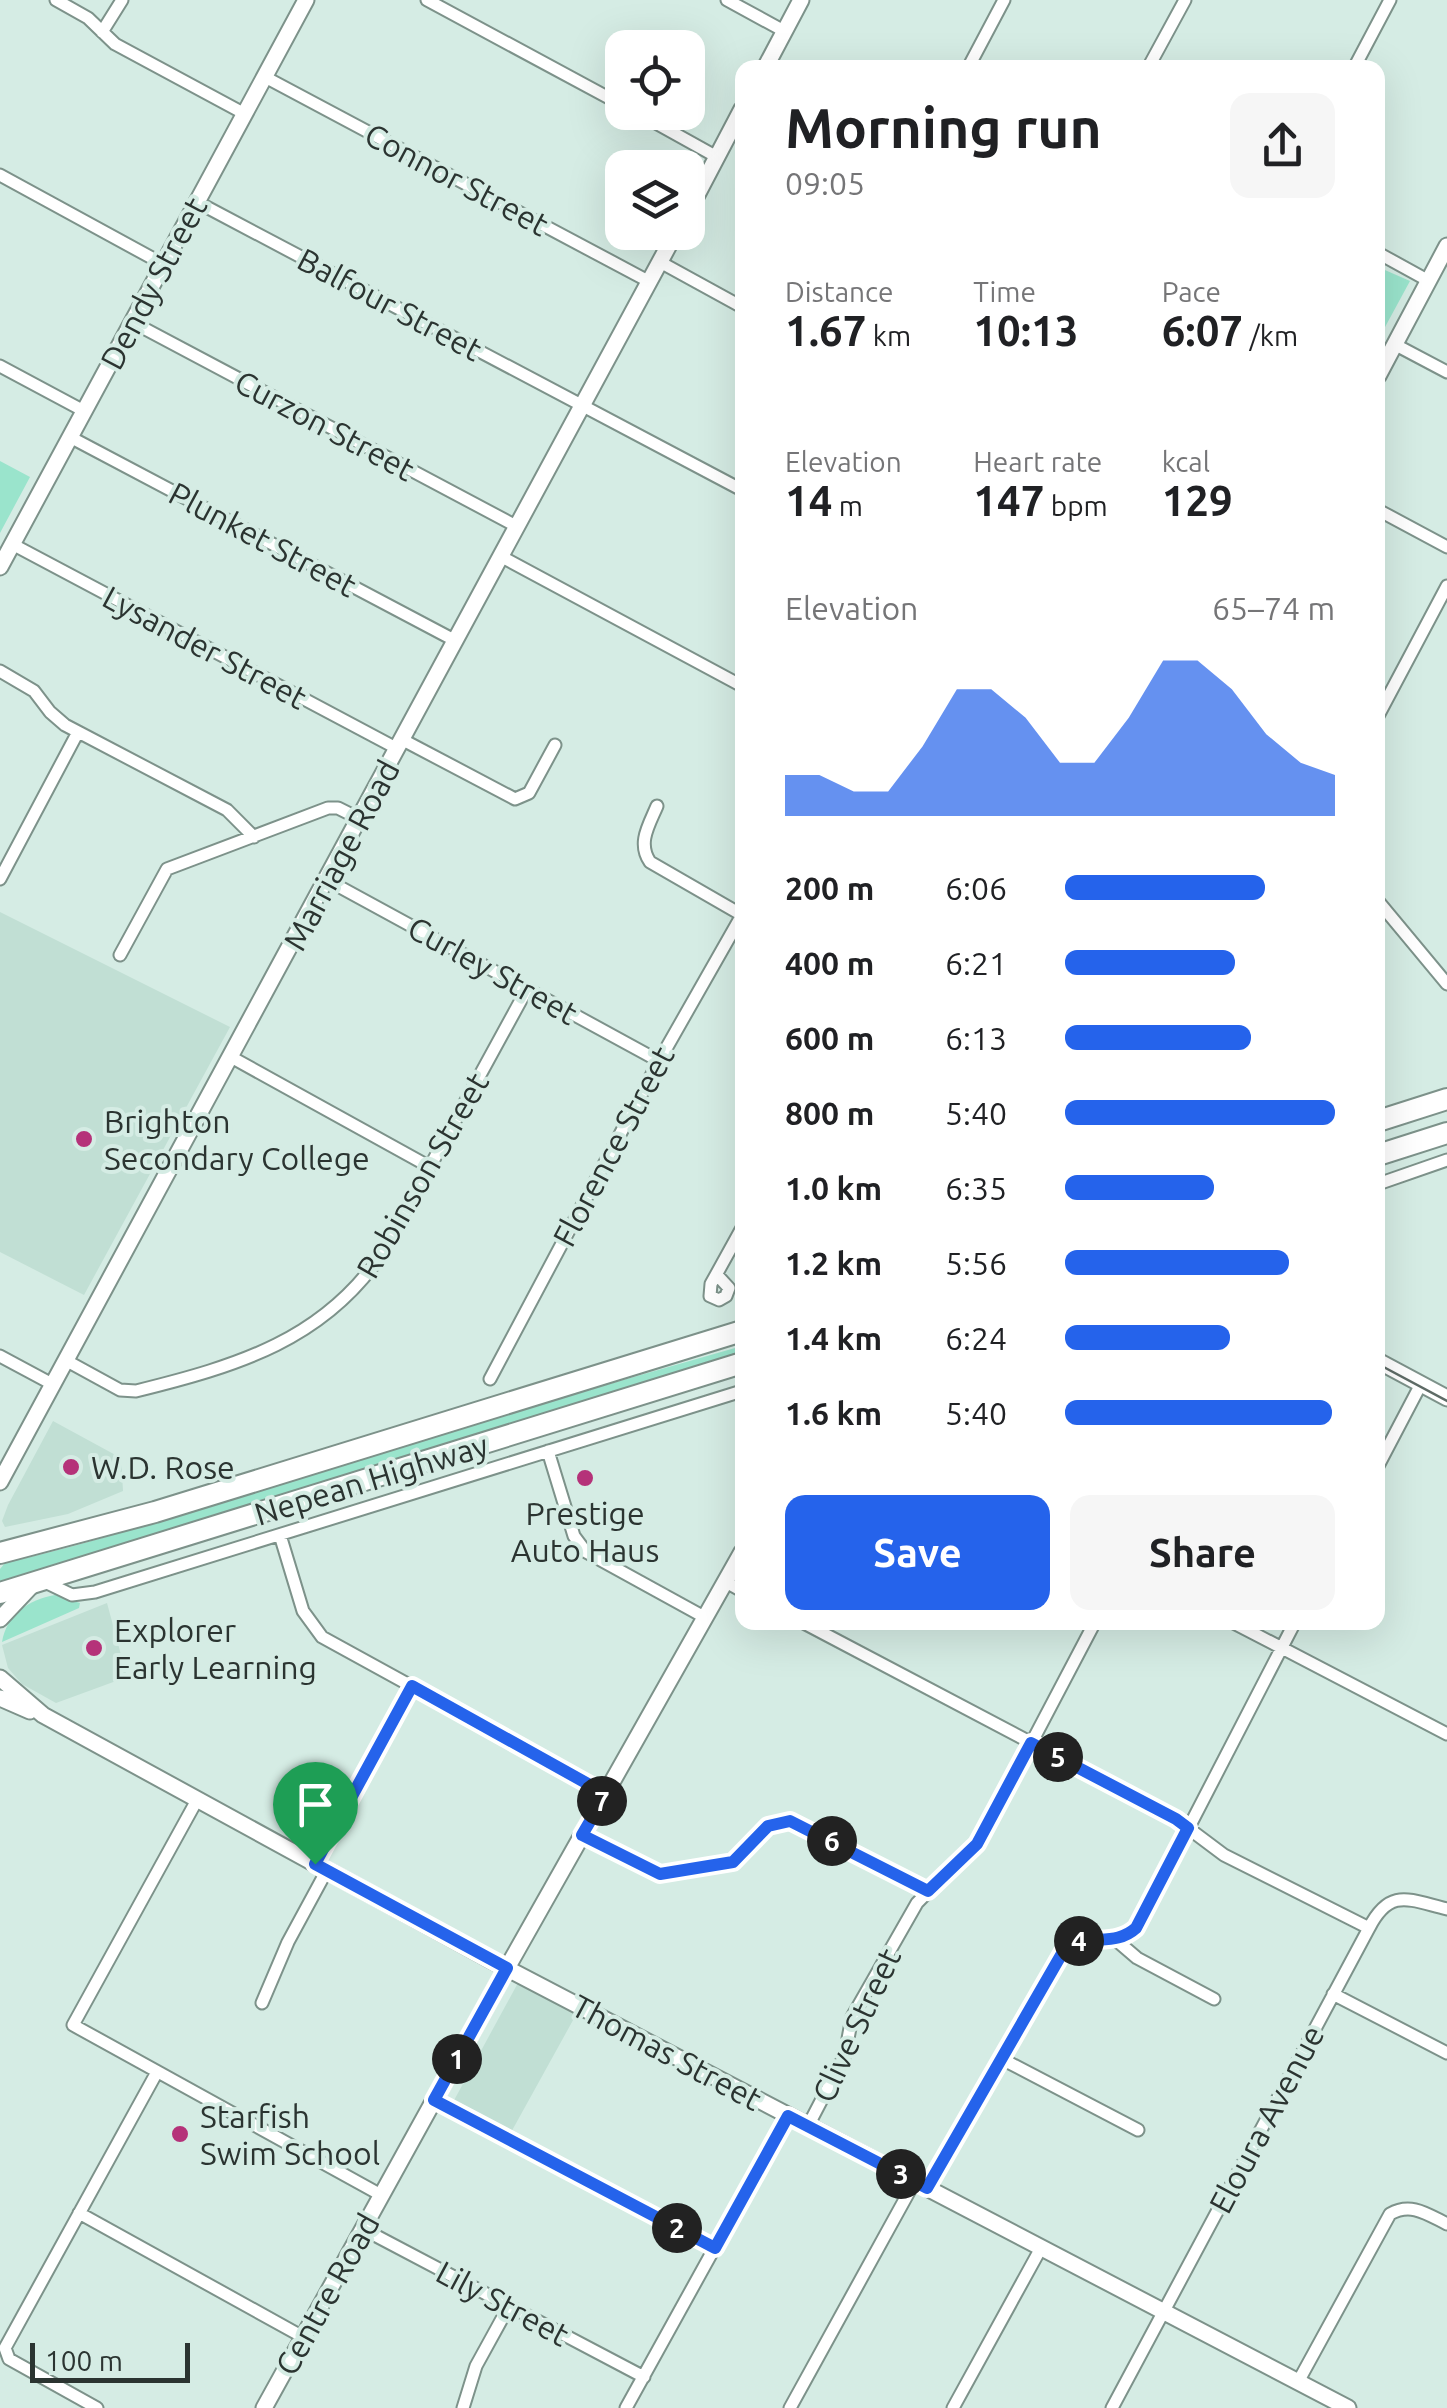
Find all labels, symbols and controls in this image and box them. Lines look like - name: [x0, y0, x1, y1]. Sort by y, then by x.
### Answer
- map controls: [605, 30, 705, 250]
- button: locate: [605, 30, 705, 130]
- button: share: [1230, 93, 1335, 198]
- text: Morning run: [785, 97, 1102, 158]
- street label: Connor Street: [359, 116, 555, 243]
- button: layers: [605, 150, 705, 250]
- text: 09:05: [785, 165, 865, 201]
- street label: Dendy Street: [93, 191, 214, 375]
- street label: Balfour Street: [292, 240, 488, 368]
- text: Distance: [785, 276, 893, 307]
- text: Time: [973, 276, 1036, 307]
- text: Pace: [1162, 276, 1221, 307]
- text: 1.67: [785, 307, 866, 354]
- text: 10:13: [973, 307, 1078, 354]
- text: 6:07: [1162, 307, 1243, 354]
- text: km: [866, 320, 911, 351]
- text: /km: [1243, 320, 1298, 351]
- street label: Curzon Street: [229, 363, 421, 488]
- text: Elevation: [785, 446, 902, 477]
- text: Heart rate: [973, 446, 1102, 477]
- text: kcal: [1162, 446, 1210, 477]
- street label: Plunket Street: [163, 475, 363, 604]
- text: 14: [785, 477, 832, 524]
- text: 147: [973, 477, 1044, 524]
- text: 129: [1162, 477, 1233, 524]
- text: m: [832, 490, 863, 521]
- text: bpm: [1044, 490, 1108, 521]
- street label: Lysander Street: [97, 578, 313, 716]
- text: Elevation: [785, 590, 918, 626]
- text: 65–74 m: [1212, 590, 1335, 626]
- street label: Marriage Road: [276, 754, 406, 956]
- text: 200 m: [785, 870, 874, 906]
- text: 6:06: [945, 870, 1007, 906]
- street label: Curley Street: [402, 909, 584, 1031]
- text: 400 m: [785, 945, 874, 981]
- text: 6:21: [945, 945, 1007, 981]
- text: 600 m: [785, 1020, 874, 1056]
- text: 6:13: [945, 1020, 1007, 1056]
- street label: Florence Street: [545, 1040, 681, 1252]
- street label: Robinson Street: [349, 1066, 496, 1284]
- text: 800 m: [785, 1095, 874, 1131]
- text: 5:40: [945, 1095, 1007, 1131]
- place label: Brighton Secondary College: [104, 1103, 370, 1176]
- marker: Brighton Secondary College: [73, 1128, 95, 1150]
- text: 1.0 km: [785, 1170, 882, 1206]
- text: 6:35: [945, 1170, 1007, 1206]
- text: 1.2 km: [785, 1245, 882, 1281]
- text: 5:56: [945, 1245, 1007, 1281]
- text: 1.4 km: [785, 1320, 882, 1356]
- text: 6:24: [945, 1320, 1007, 1356]
- text: 1.6 km: [785, 1395, 882, 1431]
- text: 5:40: [945, 1395, 1007, 1431]
- street label: Nepean Highway: [250, 1426, 492, 1532]
- place label: W.D. Rose: [91, 1449, 235, 1485]
- marker: W.D. Rose: [60, 1456, 82, 1478]
- marker: Prestige Auto Haus: [574, 1467, 596, 1489]
- place label: Prestige Auto Haus: [511, 1495, 659, 1568]
- button: Save: [785, 1495, 1050, 1610]
- button: Share: [1070, 1495, 1335, 1610]
- place label: Explorer Early Learning: [114, 1612, 317, 1685]
- marker: Explorer Early Learning: [83, 1637, 105, 1659]
- pin: 5: [1033, 1732, 1083, 1782]
- text: 5: [1050, 1741, 1066, 1772]
- pin: [273, 1762, 358, 1865]
- pin: 7: [577, 1776, 627, 1826]
- icon: arrive: [288, 1777, 343, 1832]
- text: 7: [594, 1785, 610, 1816]
- pin: 6: [807, 1816, 857, 1866]
- text: 6: [824, 1825, 840, 1856]
- pin: 4: [1054, 1916, 1104, 1966]
- text: 4: [1071, 1925, 1087, 1956]
- street label: Clive Street: [805, 1942, 907, 2108]
- street label: Thomas Street: [566, 1987, 768, 2117]
- street label: Eloura Avenue: [1202, 2019, 1330, 2219]
- pin: 1: [432, 2034, 482, 2084]
- text: 1: [449, 2043, 465, 2074]
- place label: Starfish Swim School: [200, 2098, 380, 2171]
- marker: Starfish Swim School: [169, 2123, 191, 2145]
- pin: 3: [876, 2149, 926, 2199]
- text: 3: [893, 2158, 909, 2189]
- pin: 2: [652, 2203, 702, 2253]
- street label: Centre Road: [268, 2207, 386, 2381]
- text: 2: [669, 2212, 685, 2243]
- street label: Lily Street: [431, 2253, 576, 2353]
- scale bar: [30, 2338, 190, 2382]
- text: 100 m: [45, 2345, 123, 2376]

